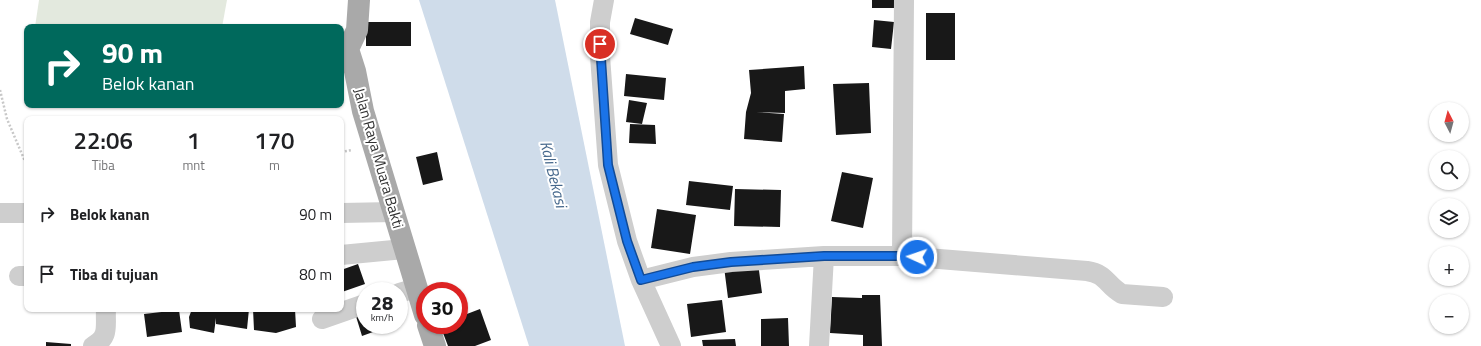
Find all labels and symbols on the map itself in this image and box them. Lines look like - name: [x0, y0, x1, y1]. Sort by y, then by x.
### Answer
- pin: [583, 27, 617, 61]
- street label: Jalan Raya Muara Bakti: [348, 85, 410, 231]
- north arrow: [1429, 102, 1469, 142]
- water label: Kali Bekasi: [534, 138, 574, 212]
- position arrow: [896, 236, 938, 278]
- speed limit sign: 30: [416, 282, 468, 334]

